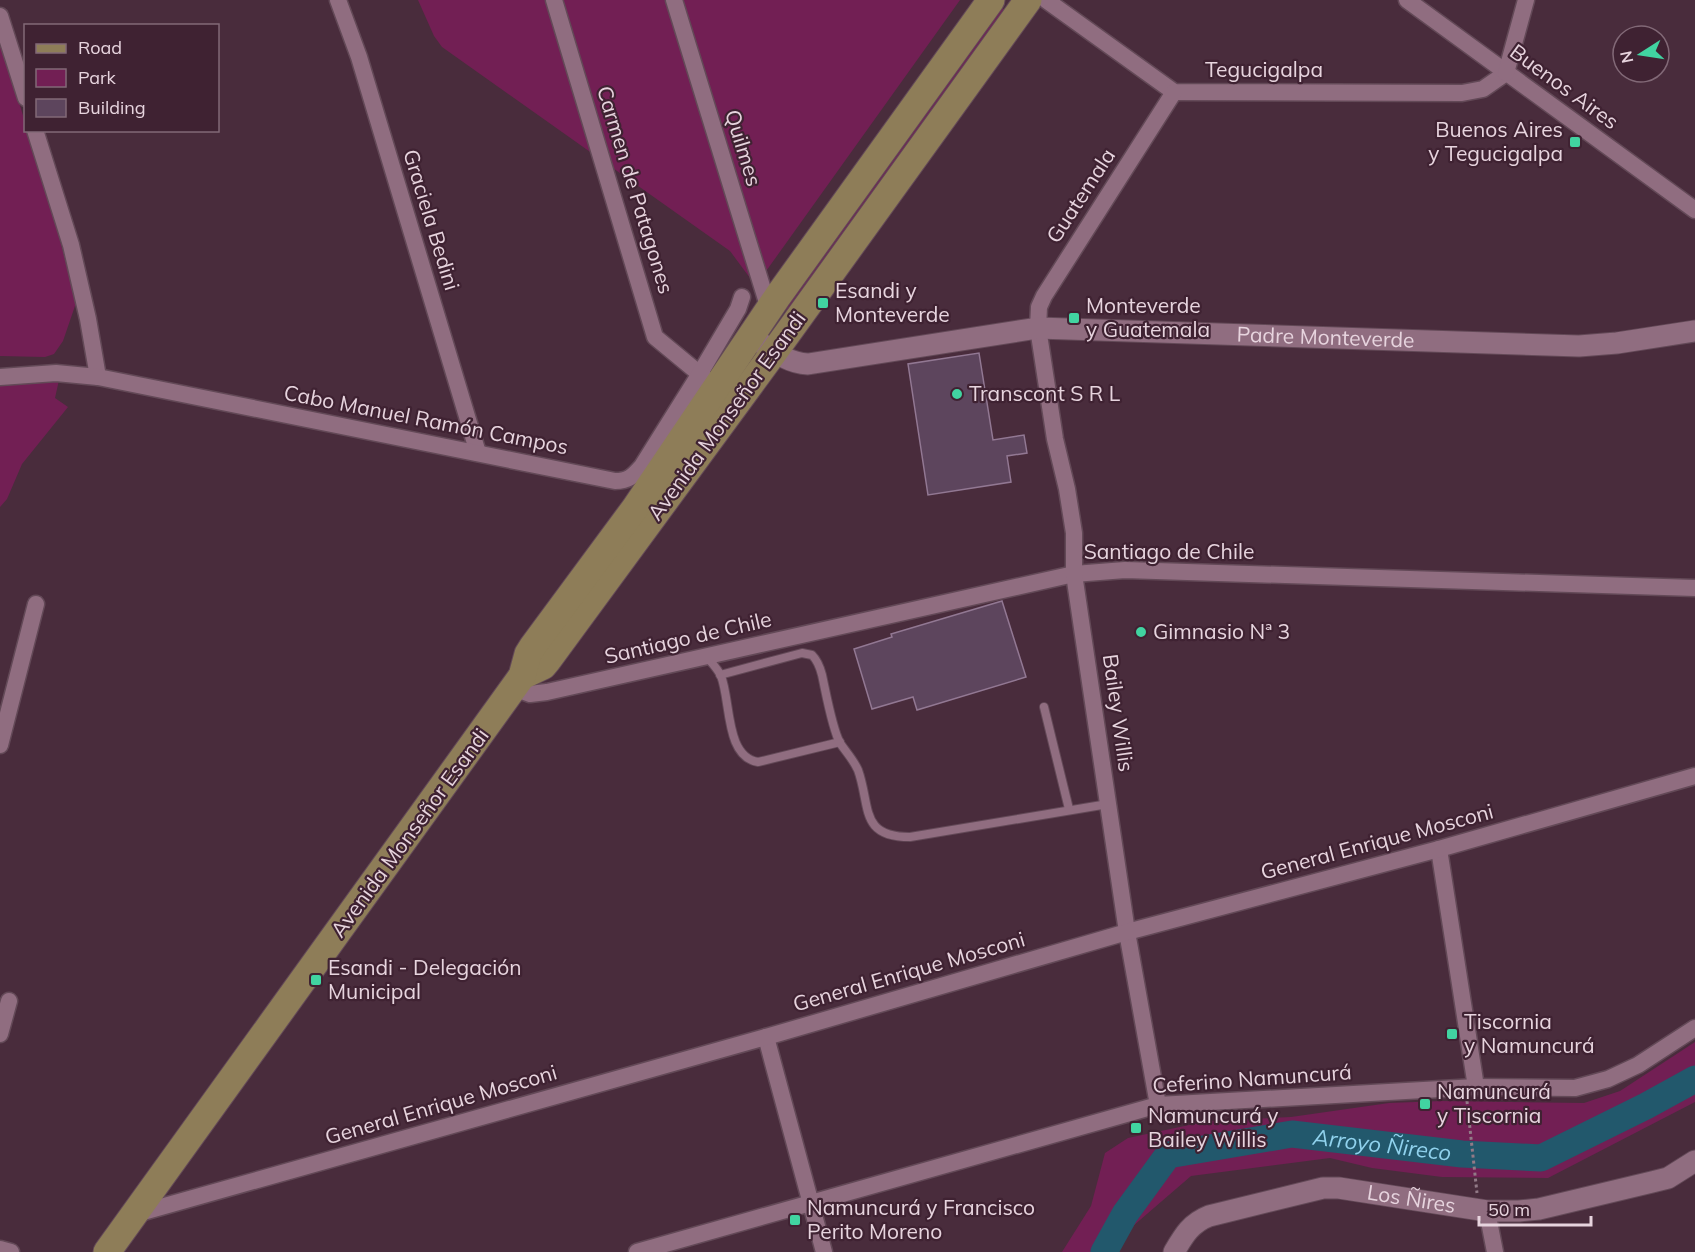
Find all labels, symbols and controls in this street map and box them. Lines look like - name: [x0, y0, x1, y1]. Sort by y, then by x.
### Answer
- legend: [24, 24, 219, 132]
- north arrow: [1611, 24, 1671, 84]
- text: Road: [78, 36, 122, 59]
- street label: Buenos Aires: [1505, 38, 1624, 134]
- text: N: [1615, 49, 1637, 65]
- street label: Tegucigalpa: [1205, 56, 1323, 82]
- text: Park: [78, 66, 117, 89]
- street label: Carmen de Patagones: [592, 83, 680, 297]
- text: Building: [78, 96, 146, 119]
- street label: Quilmes: [720, 106, 768, 189]
- place label: Buenos Aires y Tegucigalpa: [1428, 116, 1563, 166]
- marker: Buenos Aires y Tegucigalpa: [1568, 135, 1582, 149]
- street label: Guatemala: [1040, 143, 1120, 248]
- street label: Graciela Bedini: [398, 146, 466, 293]
- place label: Esandi y Monteverde: [835, 277, 950, 327]
- place label: Monteverde y Guatemala: [1086, 292, 1210, 342]
- marker: Esandi y Monteverde: [816, 296, 830, 310]
- street label: Avenida Monseñor Esandi: [642, 306, 811, 525]
- marker: Monteverde y Guatemala: [1067, 311, 1081, 325]
- street label: Padre Monteverde: [1236, 321, 1415, 353]
- street label: Cabo Manuel Ramón Campos: [282, 379, 571, 459]
- place label: Transcont S R L: [969, 380, 1121, 406]
- marker: Transcont S R L: [950, 387, 964, 401]
- street label: Santiago de Chile: [1084, 538, 1254, 564]
- street label: Santiago de Chile: [602, 605, 774, 669]
- place label: Gimnasio Nª 3: [1153, 618, 1290, 644]
- marker: Gimnasio Nª 3: [1134, 625, 1148, 639]
- street label: Bailey Willis: [1098, 652, 1140, 773]
- street label: Avenida Monseñor Esandi: [325, 723, 494, 942]
- street label: General Enrique Mosconi: [1258, 797, 1496, 885]
- street label: General Enrique Mosconi: [790, 925, 1028, 1017]
- place label: Esandi - Delegación Municipal: [328, 954, 522, 1004]
- marker: Esandi - Delegación Municipal: [309, 973, 323, 987]
- place label: Tiscornia y Namuncurá: [1464, 1008, 1595, 1058]
- marker: Tiscornia y Namuncurá: [1445, 1027, 1459, 1041]
- street label: General Enrique Mosconi: [322, 1058, 560, 1150]
- street label: Ceferino Namuncurá: [1151, 1058, 1352, 1098]
- place label: Namuncurá y Tiscornia: [1437, 1078, 1551, 1128]
- marker: Namuncurá y Tiscornia: [1418, 1097, 1432, 1111]
- place label: Namuncurá y Bailey Willis: [1148, 1102, 1279, 1152]
- marker: Namuncurá y Bailey Willis: [1129, 1121, 1143, 1135]
- water label: Arroyo Ñireco: [1311, 1122, 1453, 1167]
- street label: Los Ñires: [1365, 1179, 1458, 1218]
- scale bar: [1479, 1189, 1592, 1227]
- place label: Namuncurá y Francisco Perito Moreno: [807, 1194, 1035, 1244]
- text: 50 m: [1488, 1198, 1530, 1221]
- marker: Namuncurá y Francisco Perito Moreno: [788, 1213, 802, 1227]

